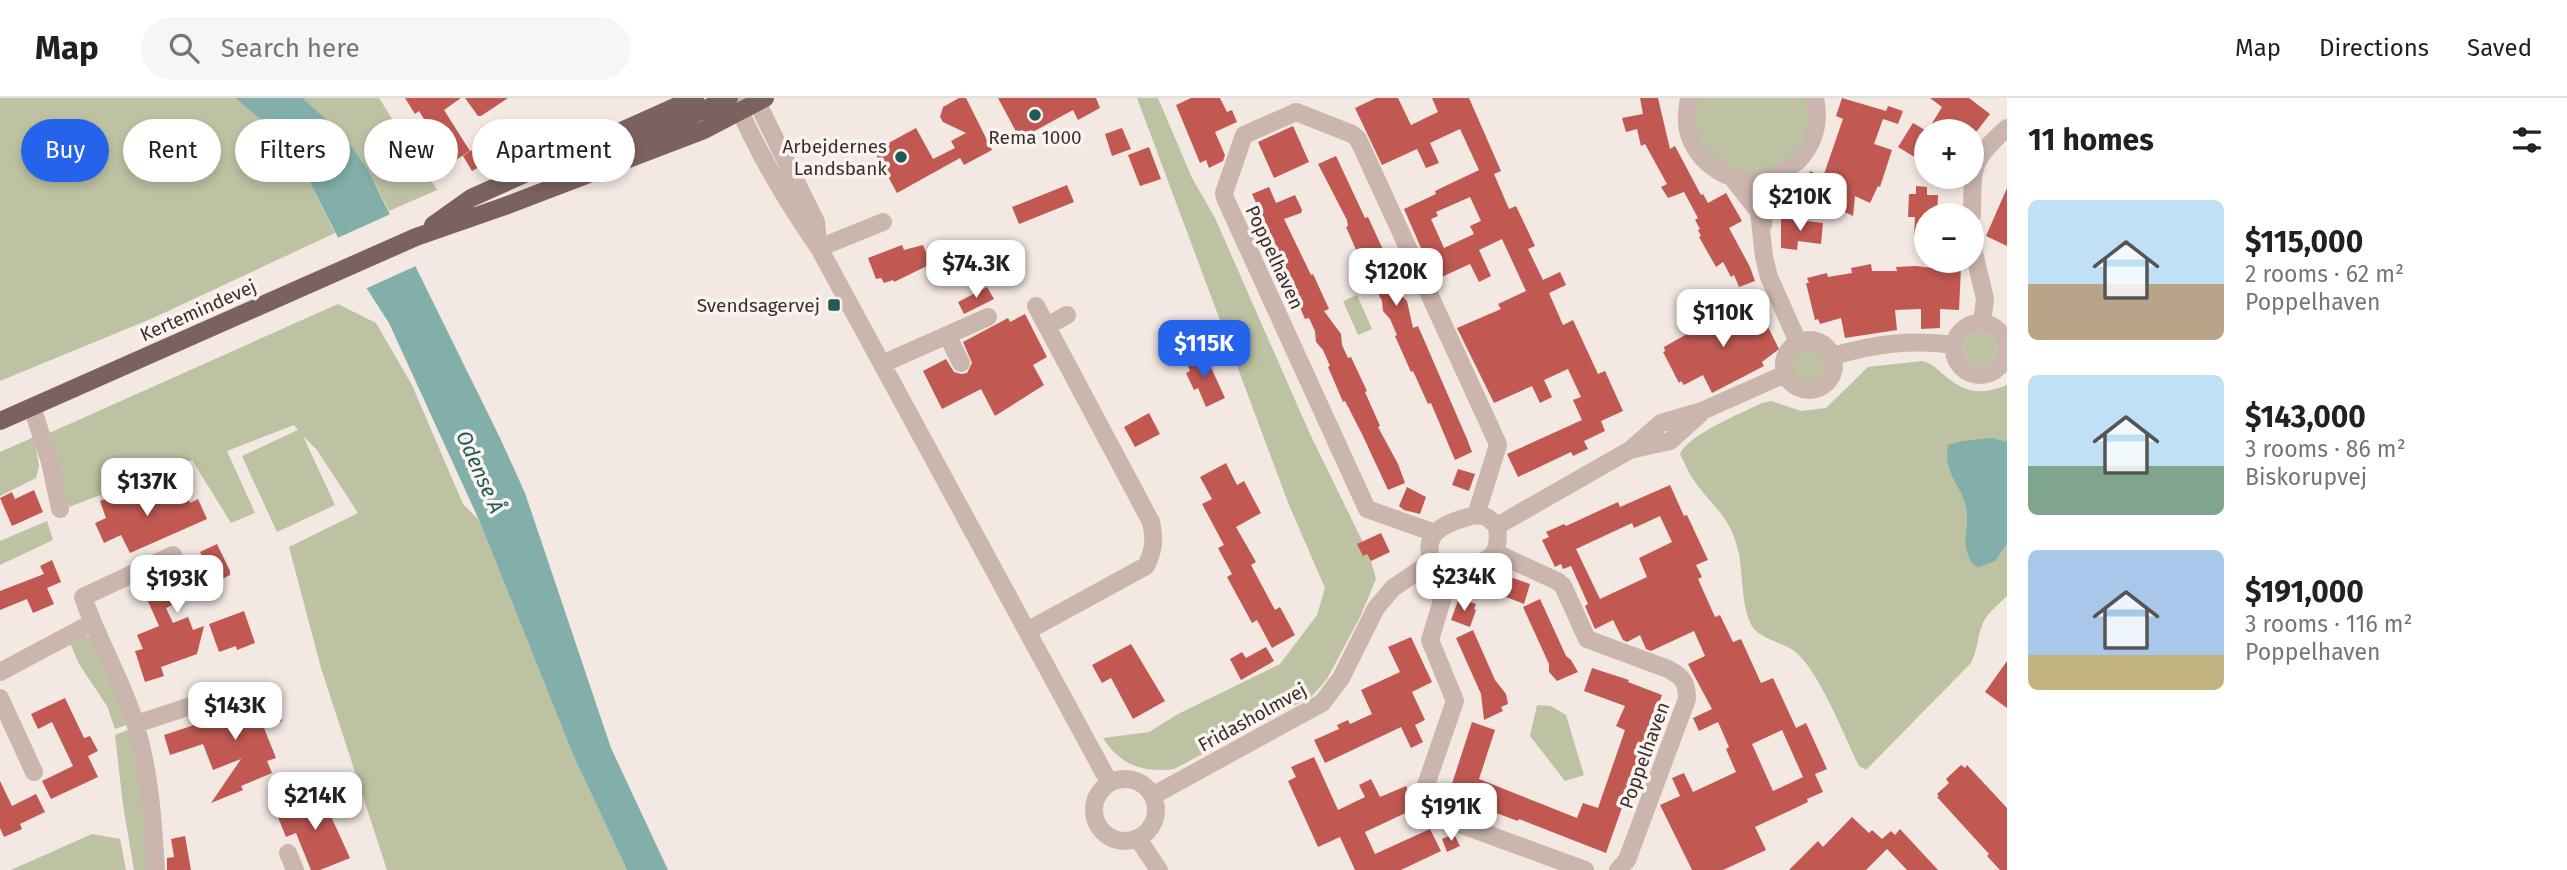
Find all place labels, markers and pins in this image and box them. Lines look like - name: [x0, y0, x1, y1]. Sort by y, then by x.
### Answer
- marker: Rema 1000: [1027, 107, 1043, 123]
- place label: Rema 1000: [988, 126, 1082, 149]
- place label: Arbejdernes Landsbank: [782, 135, 887, 180]
- marker: Arbejdernes Landsbank: [893, 149, 909, 165]
- pin: $210K: [1751, 174, 1849, 233]
- pin: $74.3K: [919, 240, 1033, 300]
- pin: $120K: [1347, 248, 1445, 308]
- pin: $110K: [1674, 289, 1772, 349]
- place label: Svendsagervej: [697, 294, 820, 317]
- marker: Svendsagervej: [826, 297, 842, 313]
- pin: $115K: [1155, 320, 1253, 380]
- pin: $137K: [98, 458, 196, 518]
- pin: $234K: [1415, 554, 1513, 613]
- pin: $193K: [128, 556, 226, 615]
- pin: $143K: [186, 682, 284, 742]
- pin: $214K: [266, 772, 364, 832]
- pin: $191K: [1402, 784, 1500, 843]

